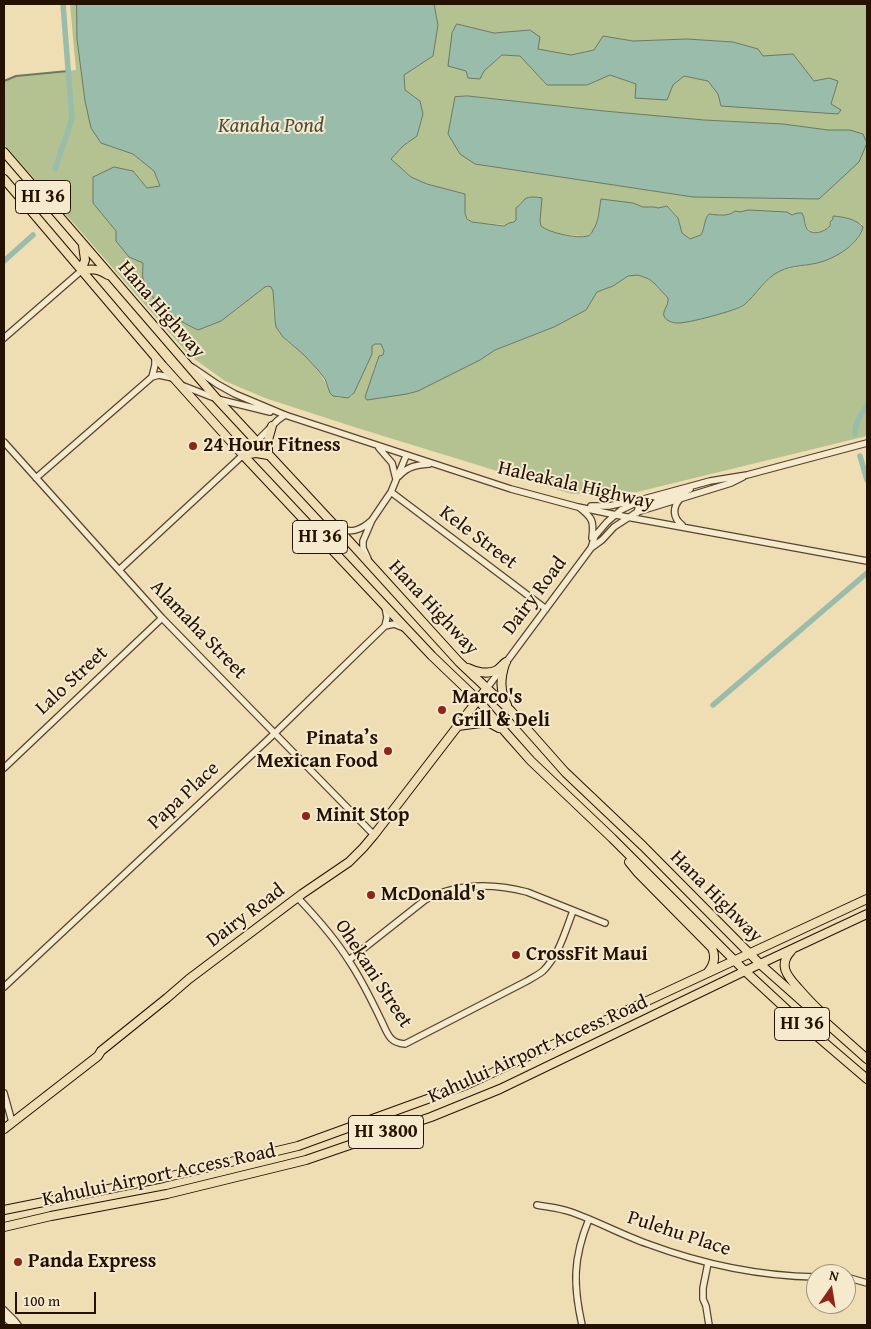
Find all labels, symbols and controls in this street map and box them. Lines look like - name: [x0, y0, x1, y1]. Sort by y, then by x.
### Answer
- water label: Kanaha Pond: [218, 114, 324, 140]
- road number: HI 36: [15, 180, 70, 213]
- street label: Hana Highway: [112, 256, 210, 364]
- place label: 24 Hour Fitness: [203, 434, 341, 458]
- marker: 24 Hour Fitness: [187, 440, 199, 452]
- street label: Haleakala Highway: [496, 456, 656, 516]
- street label: Kele Street: [434, 501, 522, 575]
- road number: HI 36: [292, 520, 348, 554]
- street label: Dairy Road: [498, 552, 572, 640]
- street label: Hana Highway: [383, 555, 483, 661]
- street label: Alamaha Street: [145, 575, 251, 685]
- street label: Lalo Street: [31, 642, 113, 720]
- place label: Marco's Grill & Deli: [452, 686, 550, 733]
- marker: Marco's Grill & Deli: [436, 704, 448, 716]
- place label: Pinata’s Mexican Food: [257, 727, 378, 774]
- marker: Pinata’s Mexican Food: [382, 745, 394, 757]
- street label: Papa Place: [143, 757, 225, 835]
- place label: Minit Stop: [316, 804, 409, 828]
- marker: Minit Stop: [300, 810, 312, 822]
- street label: Hana Highway: [665, 846, 767, 948]
- street label: Dairy Road: [202, 879, 290, 953]
- place label: McDonald's: [381, 883, 485, 907]
- marker: McDonald's: [365, 889, 377, 901]
- street label: Ohekani Street: [329, 915, 417, 1033]
- place label: CrossFit Maui: [526, 943, 648, 967]
- marker: CrossFit Maui: [510, 949, 522, 961]
- street label: Kahului Airport Access Road: [424, 991, 652, 1109]
- road number: HI 36: [774, 1008, 830, 1040]
- road number: HI 3800: [348, 1116, 424, 1148]
- street label: Kahului Airport Access Road: [40, 1140, 278, 1212]
- street label: Pulehu Place: [624, 1206, 734, 1262]
- place label: Panda Express: [28, 1250, 156, 1274]
- marker: Panda Express: [12, 1256, 24, 1268]
- north arrow: [806, 1264, 856, 1314]
- text: N: [827, 1265, 841, 1286]
- scale bar: [18, 1282, 99, 1314]
- text: 100 m: [23, 1290, 60, 1311]

